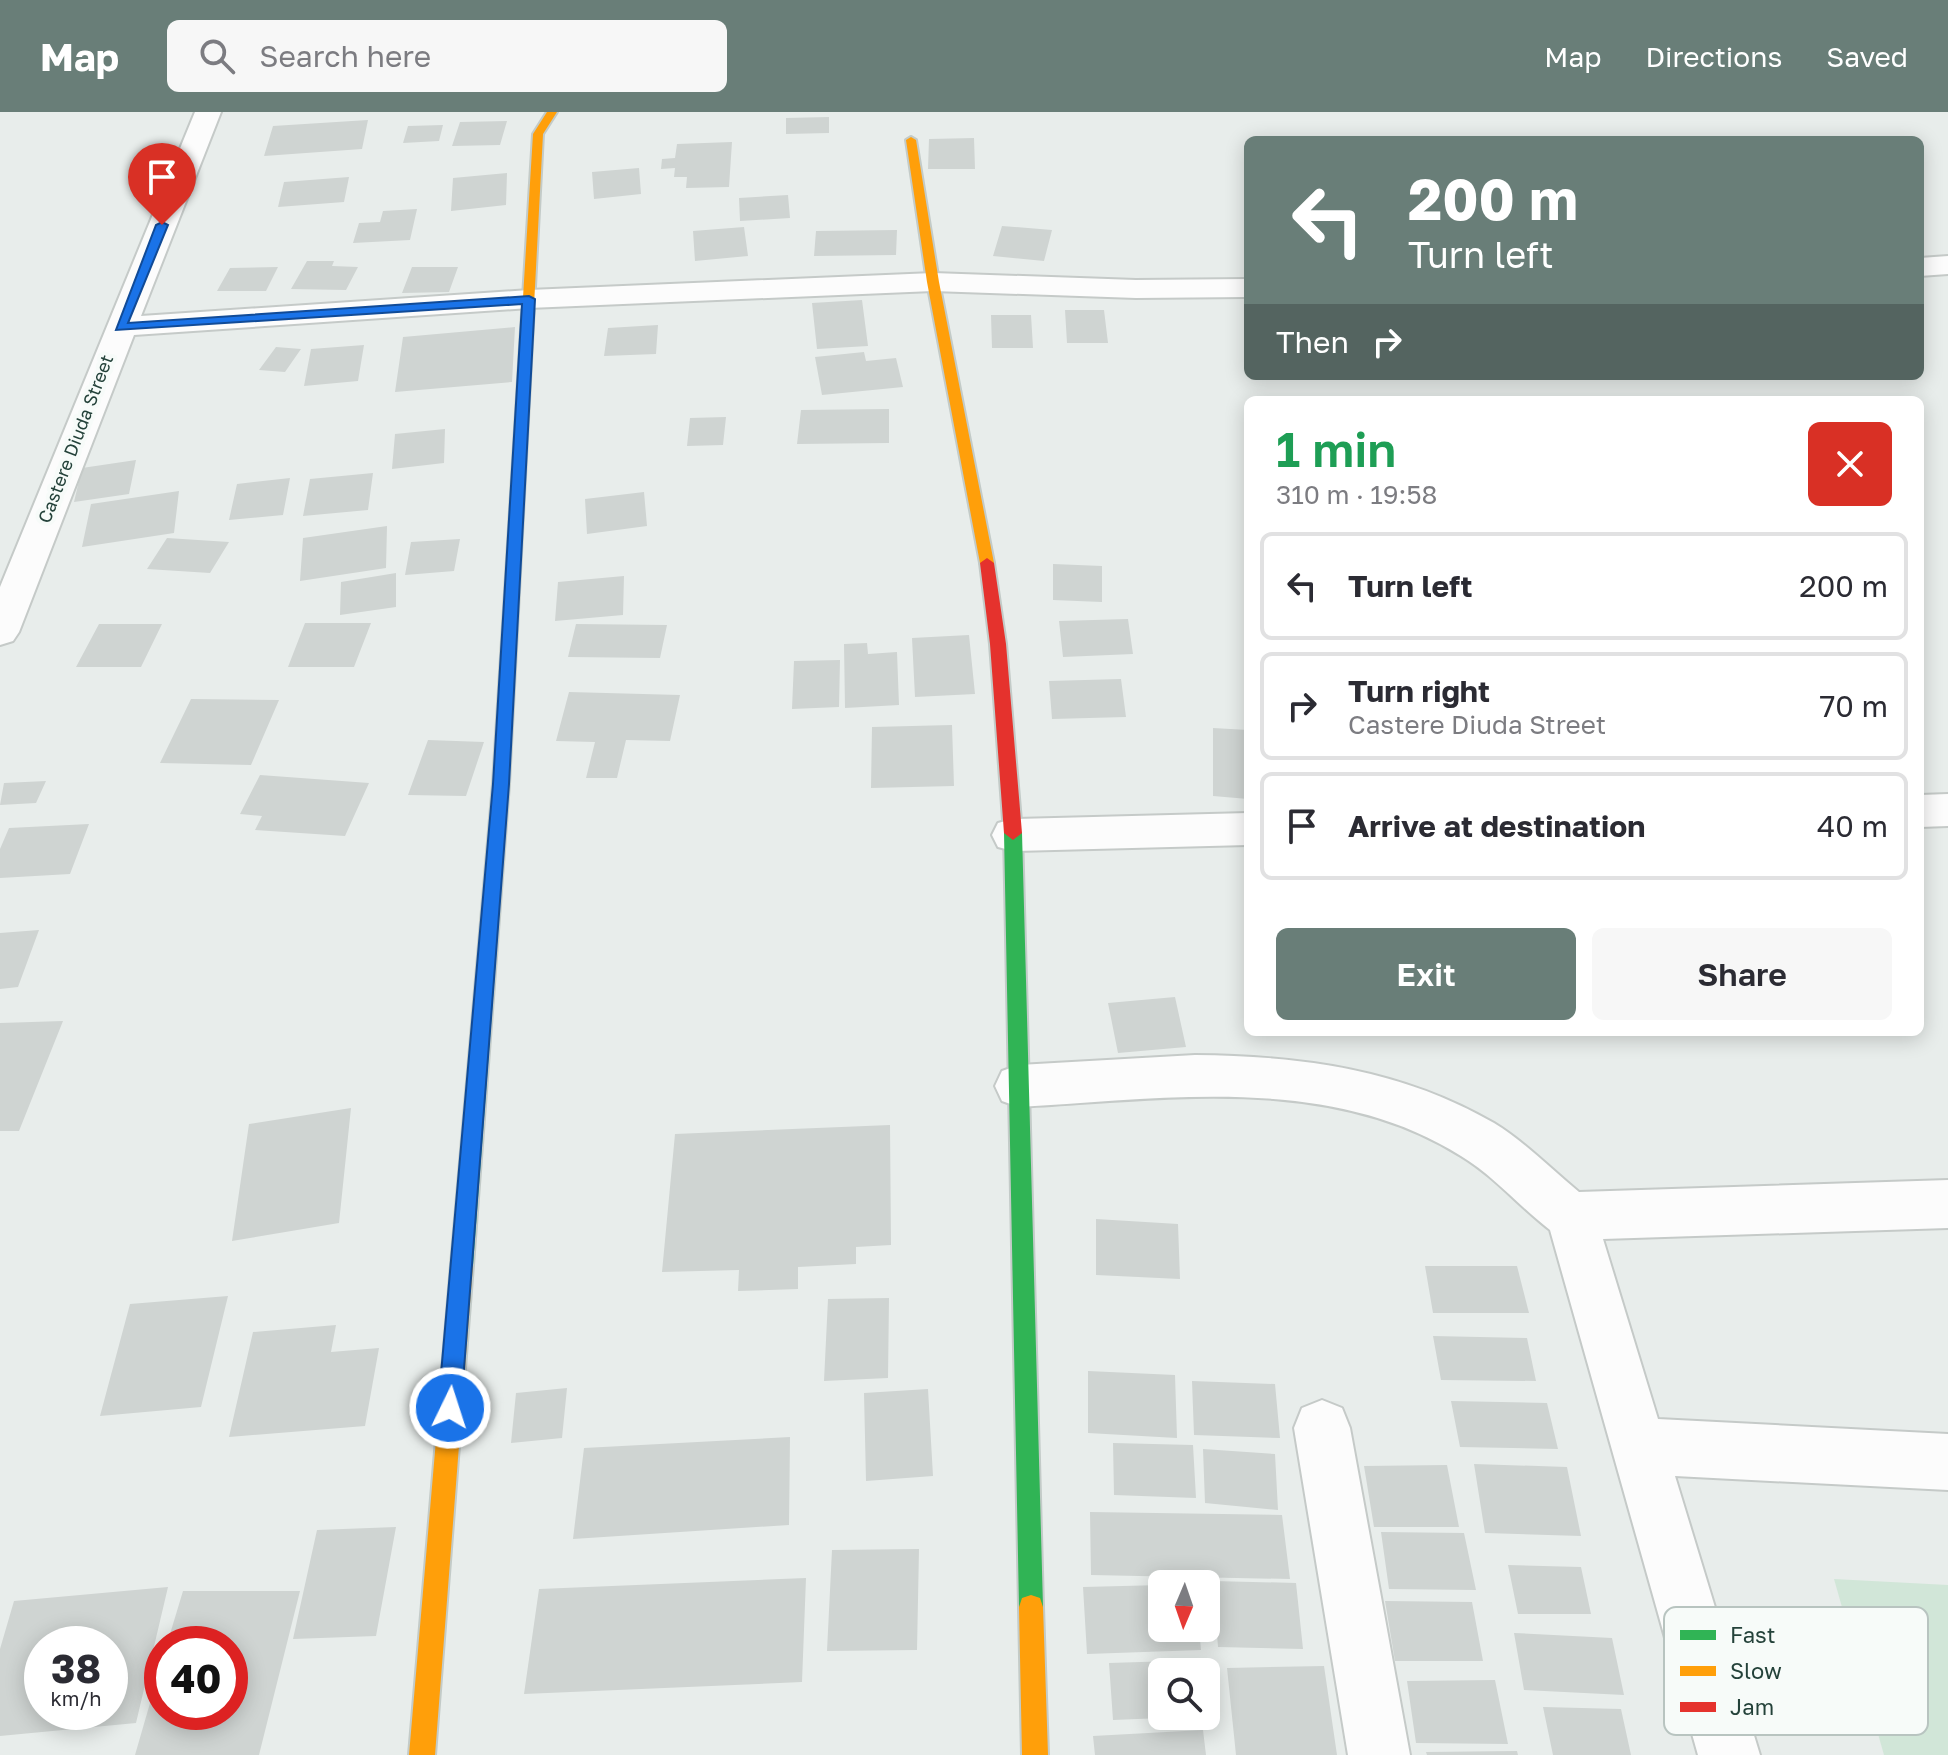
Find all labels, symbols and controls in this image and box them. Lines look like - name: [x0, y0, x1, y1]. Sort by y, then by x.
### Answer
- search box: [167, 20, 727, 92]
- text: Map: [40, 34, 119, 79]
- icon: search: [195, 34, 239, 78]
- text: Search here: [259, 38, 431, 74]
- text: Map: [1544, 40, 1601, 73]
- text: Directions: [1645, 40, 1782, 73]
- text: Saved: [1826, 40, 1908, 73]
- pin: [128, 143, 196, 225]
- icon: arrive: [140, 155, 184, 199]
- text: 200 m: [1408, 165, 1578, 232]
- icon: left: [1276, 168, 1380, 272]
- text: Turn left: [1408, 233, 1554, 276]
- icon: right: [1365, 320, 1409, 364]
- text: Then: [1276, 324, 1349, 360]
- street label: Castere Diuda Street: [33, 351, 117, 526]
- text: 1 min: [1276, 420, 1396, 478]
- button: close: [1808, 422, 1892, 506]
- text: 310 m · 19:58: [1276, 479, 1437, 510]
- icon: left: [1280, 564, 1324, 608]
- text: Turn left: [1348, 568, 1473, 604]
- text: 200 m: [1799, 568, 1888, 604]
- text: Turn right: [1348, 673, 1490, 709]
- icon: right: [1280, 684, 1324, 728]
- text: 70 m: [1819, 688, 1888, 724]
- text: Castere Diuda Street: [1348, 709, 1606, 740]
- icon: arrive: [1280, 804, 1324, 848]
- text: Arrive at destination: [1348, 808, 1645, 844]
- text: 40 m: [1817, 808, 1888, 844]
- button: Exit: [1276, 928, 1576, 1020]
- button: Share: [1592, 928, 1892, 1020]
- position arrow: [408, 1366, 492, 1450]
- north arrow: [1148, 1570, 1220, 1642]
- map controls: [1148, 1570, 1220, 1730]
- legend: [1664, 1607, 1928, 1735]
- text: Fast: [1730, 1621, 1776, 1648]
- speed limit sign: 40: [144, 1626, 248, 1730]
- text: 38: [51, 1644, 101, 1692]
- text: Slow: [1730, 1657, 1782, 1684]
- button: search: [1148, 1658, 1220, 1730]
- text: km/h: [51, 1686, 101, 1710]
- text: Jam: [1730, 1693, 1774, 1720]

